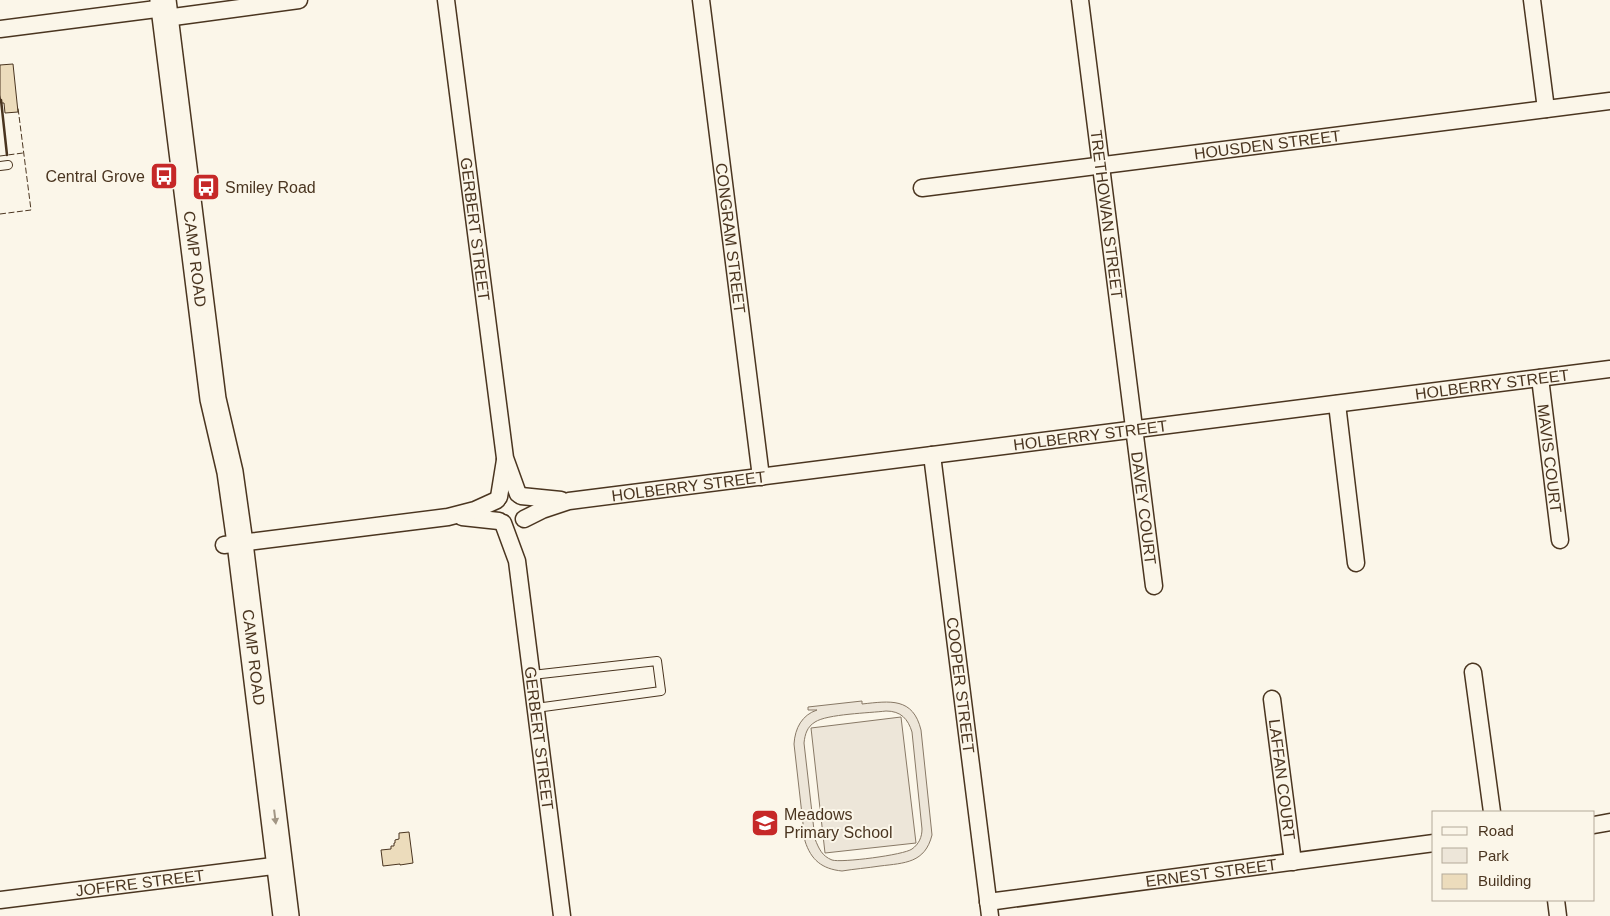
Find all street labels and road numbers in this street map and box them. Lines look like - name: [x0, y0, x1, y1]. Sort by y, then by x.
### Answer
- street label: HOUSDEN STREET: [1193, 127, 1342, 162]
- street label: TRETHOWAN STREET: [1088, 129, 1126, 300]
- street label: GERBERT STREET: [458, 156, 493, 302]
- street label: CONGRAM STREET: [713, 162, 749, 314]
- street label: CAMP ROAD: [181, 210, 210, 308]
- street label: HOLBERRY STREET: [1414, 366, 1570, 402]
- street label: MAVIS COURT: [1535, 403, 1565, 514]
- street label: HOLBERRY STREET: [1012, 417, 1168, 453]
- street label: DAVEY COURT: [1129, 450, 1160, 566]
- street label: HOLBERRY STREET: [610, 468, 767, 504]
- street label: CAMP ROAD: [240, 608, 268, 706]
- street label: COOPER STREET: [944, 616, 978, 754]
- street label: GERBERT STREET: [522, 665, 557, 811]
- street label: LAFFAN COURT: [1266, 718, 1299, 841]
- street label: ERNEST STREET: [1144, 855, 1278, 890]
- street label: JOFFRE STREET: [74, 866, 206, 899]

